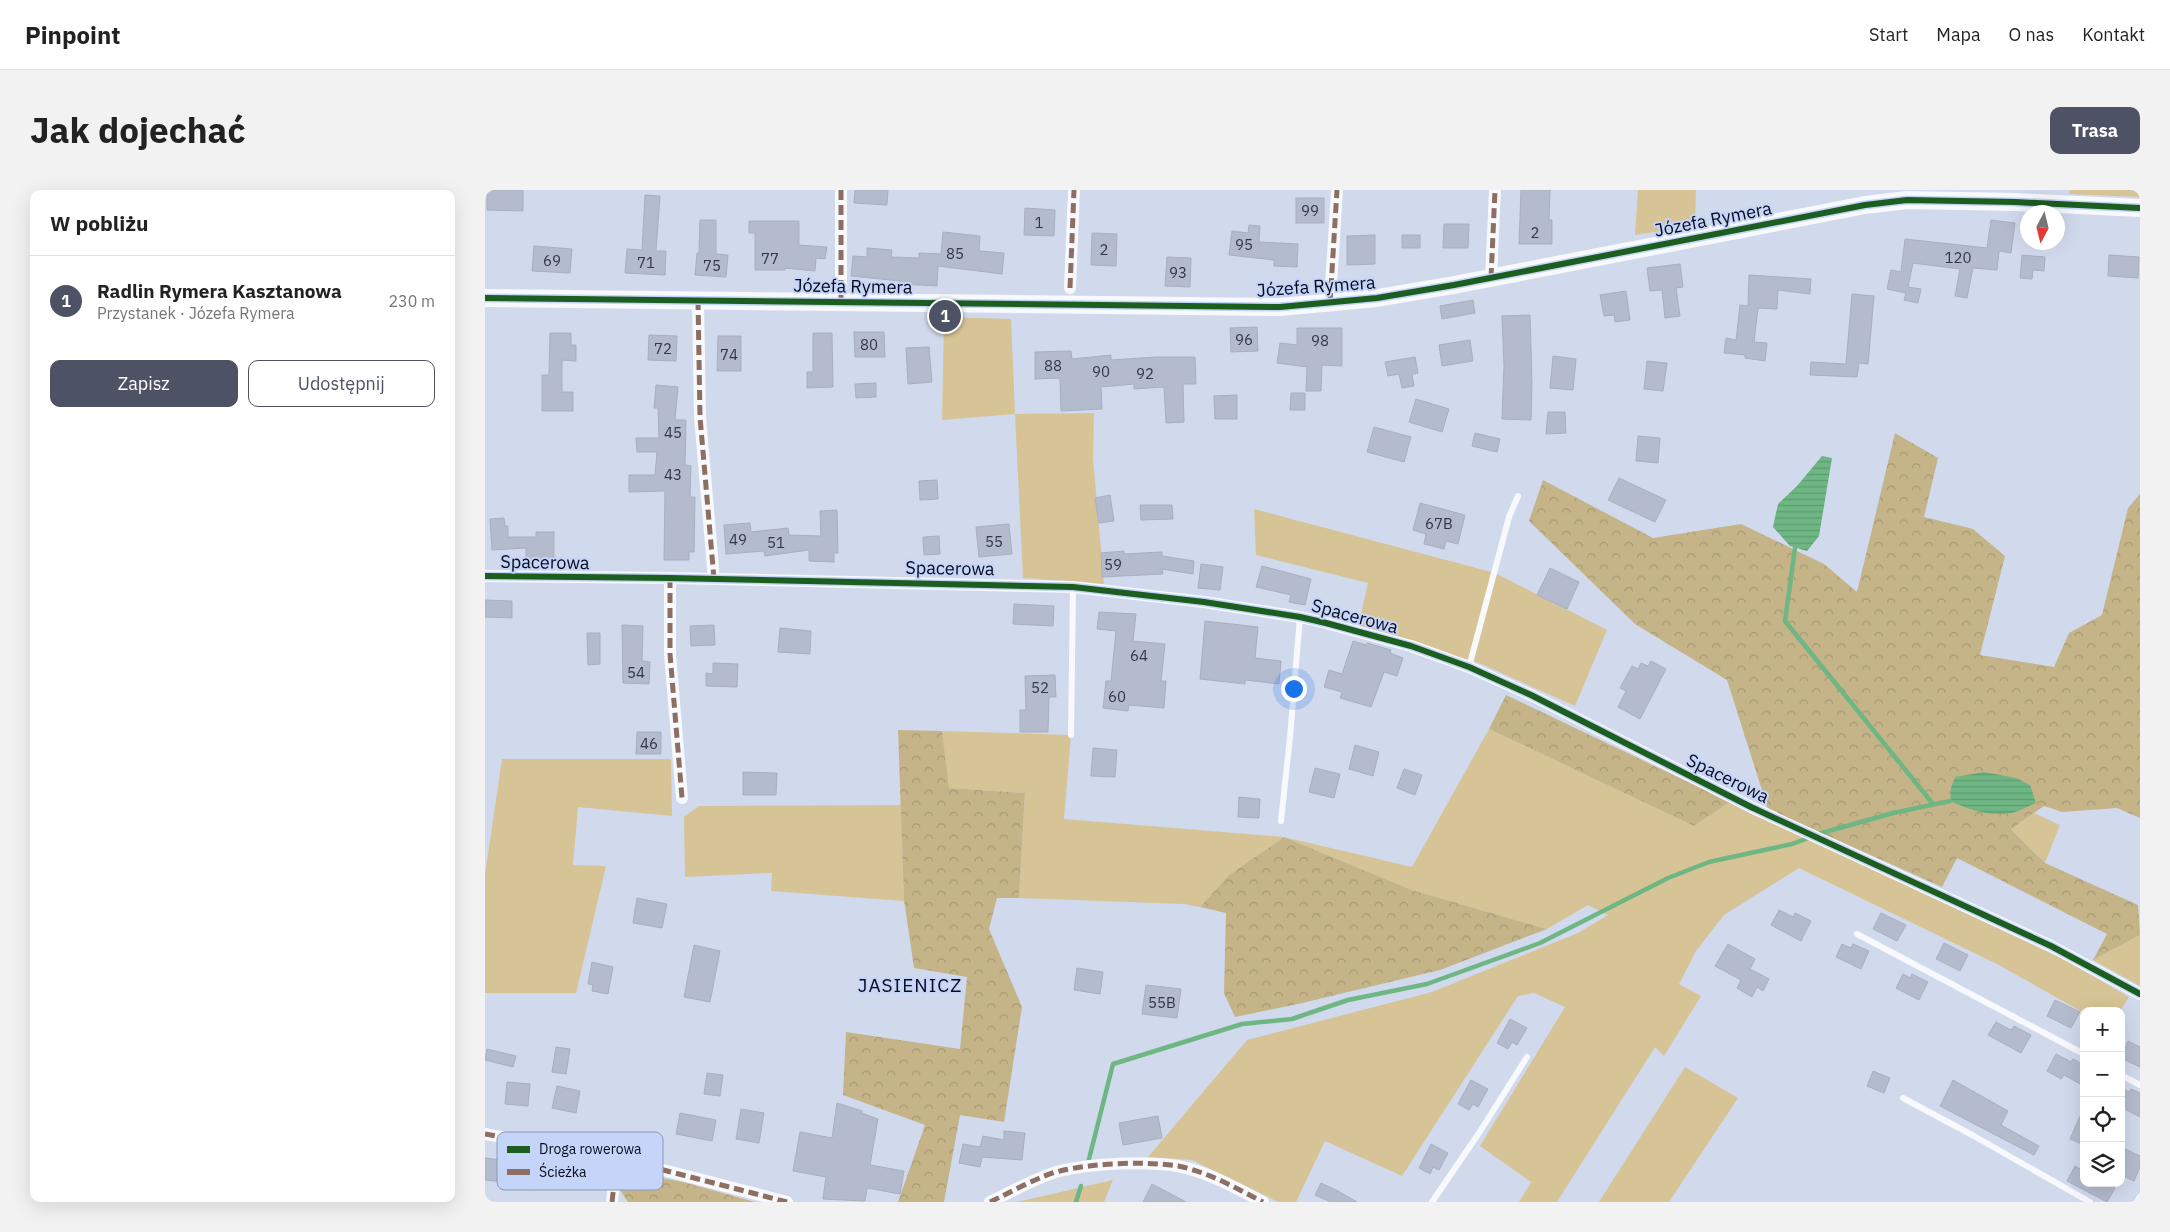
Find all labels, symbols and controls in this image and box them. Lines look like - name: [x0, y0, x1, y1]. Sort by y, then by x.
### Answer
- text: Pinpoint: [25, 19, 120, 51]
- text: Start: [1869, 23, 1908, 46]
- text: Mapa: [1936, 23, 1981, 46]
- text: O nas: [2009, 23, 2054, 46]
- text: Kontakt: [2082, 23, 2145, 46]
- text: Jak dojechać: [30, 107, 246, 153]
- button: Trasa: [2050, 107, 2140, 154]
- street label: Józefa Rymera: [1652, 196, 1774, 242]
- house number: 99: [1301, 201, 1319, 220]
- north arrow: [2020, 205, 2065, 250]
- text: W pobliżu: [50, 209, 149, 237]
- house number: 1: [1034, 213, 1044, 232]
- house number: 2: [1530, 223, 1540, 242]
- house number: 95: [1235, 235, 1253, 254]
- house number: 2: [1099, 240, 1109, 259]
- house number: 85: [946, 244, 964, 263]
- house number: 120: [1944, 248, 1972, 267]
- house number: 77: [761, 249, 779, 268]
- house number: 69: [543, 251, 561, 270]
- house number: 71: [637, 253, 655, 272]
- house number: 75: [703, 256, 721, 275]
- house number: 93: [1169, 263, 1187, 282]
- street label: Józefa Rymera: [1256, 270, 1377, 302]
- street label: Józefa Rymera: [793, 273, 913, 299]
- text: Radlin Rymera Kasztanowa: [97, 279, 342, 303]
- text: 1: [61, 291, 71, 311]
- text: 230 m: [388, 291, 435, 311]
- pin: 1: [929, 297, 961, 335]
- text: Przystanek · Józefa Rymera: [97, 303, 295, 323]
- house number: 96: [1235, 330, 1253, 349]
- house number: 98: [1311, 331, 1329, 350]
- house number: 80: [860, 335, 878, 354]
- house number: 72: [654, 339, 672, 358]
- house number: 74: [720, 345, 738, 364]
- house number: 88: [1044, 356, 1062, 375]
- button: Zapisz: [50, 360, 238, 407]
- button: Udostępnij: [248, 360, 435, 407]
- house number: 90: [1092, 362, 1110, 381]
- house number: 92: [1136, 364, 1154, 383]
- house number: 45: [664, 423, 682, 442]
- house number: 43: [664, 465, 682, 484]
- house number: 67B: [1425, 514, 1453, 533]
- house number: 49: [729, 530, 747, 549]
- house number: 55: [985, 532, 1003, 551]
- house number: 51: [767, 533, 785, 552]
- street label: Spacerowa: [500, 550, 590, 574]
- house number: 59: [1104, 555, 1122, 574]
- street label: Spacerowa: [905, 556, 995, 580]
- street label: Spacerowa: [1309, 593, 1401, 639]
- house number: 64: [1130, 646, 1148, 665]
- house number: 54: [627, 663, 645, 682]
- your location: [1281, 676, 1307, 702]
- house number: 52: [1031, 678, 1049, 697]
- house number: 60: [1108, 687, 1126, 706]
- house number: 46: [640, 734, 658, 753]
- street label: Spacerowa: [1683, 748, 1773, 808]
- district label: JASIENICZ: [858, 973, 962, 997]
- house number: 55B: [1148, 993, 1176, 1012]
- map controls: [2080, 1007, 2125, 1187]
- button: +: [2080, 1007, 2125, 1052]
- button: −: [2080, 1052, 2125, 1097]
- button: locate: [2080, 1097, 2125, 1142]
- legend: [497, 1132, 663, 1190]
- text: Droga rowerowa: [539, 1140, 642, 1158]
- button: layers: [2080, 1142, 2125, 1187]
- text: Ścieżka: [539, 1162, 587, 1181]

